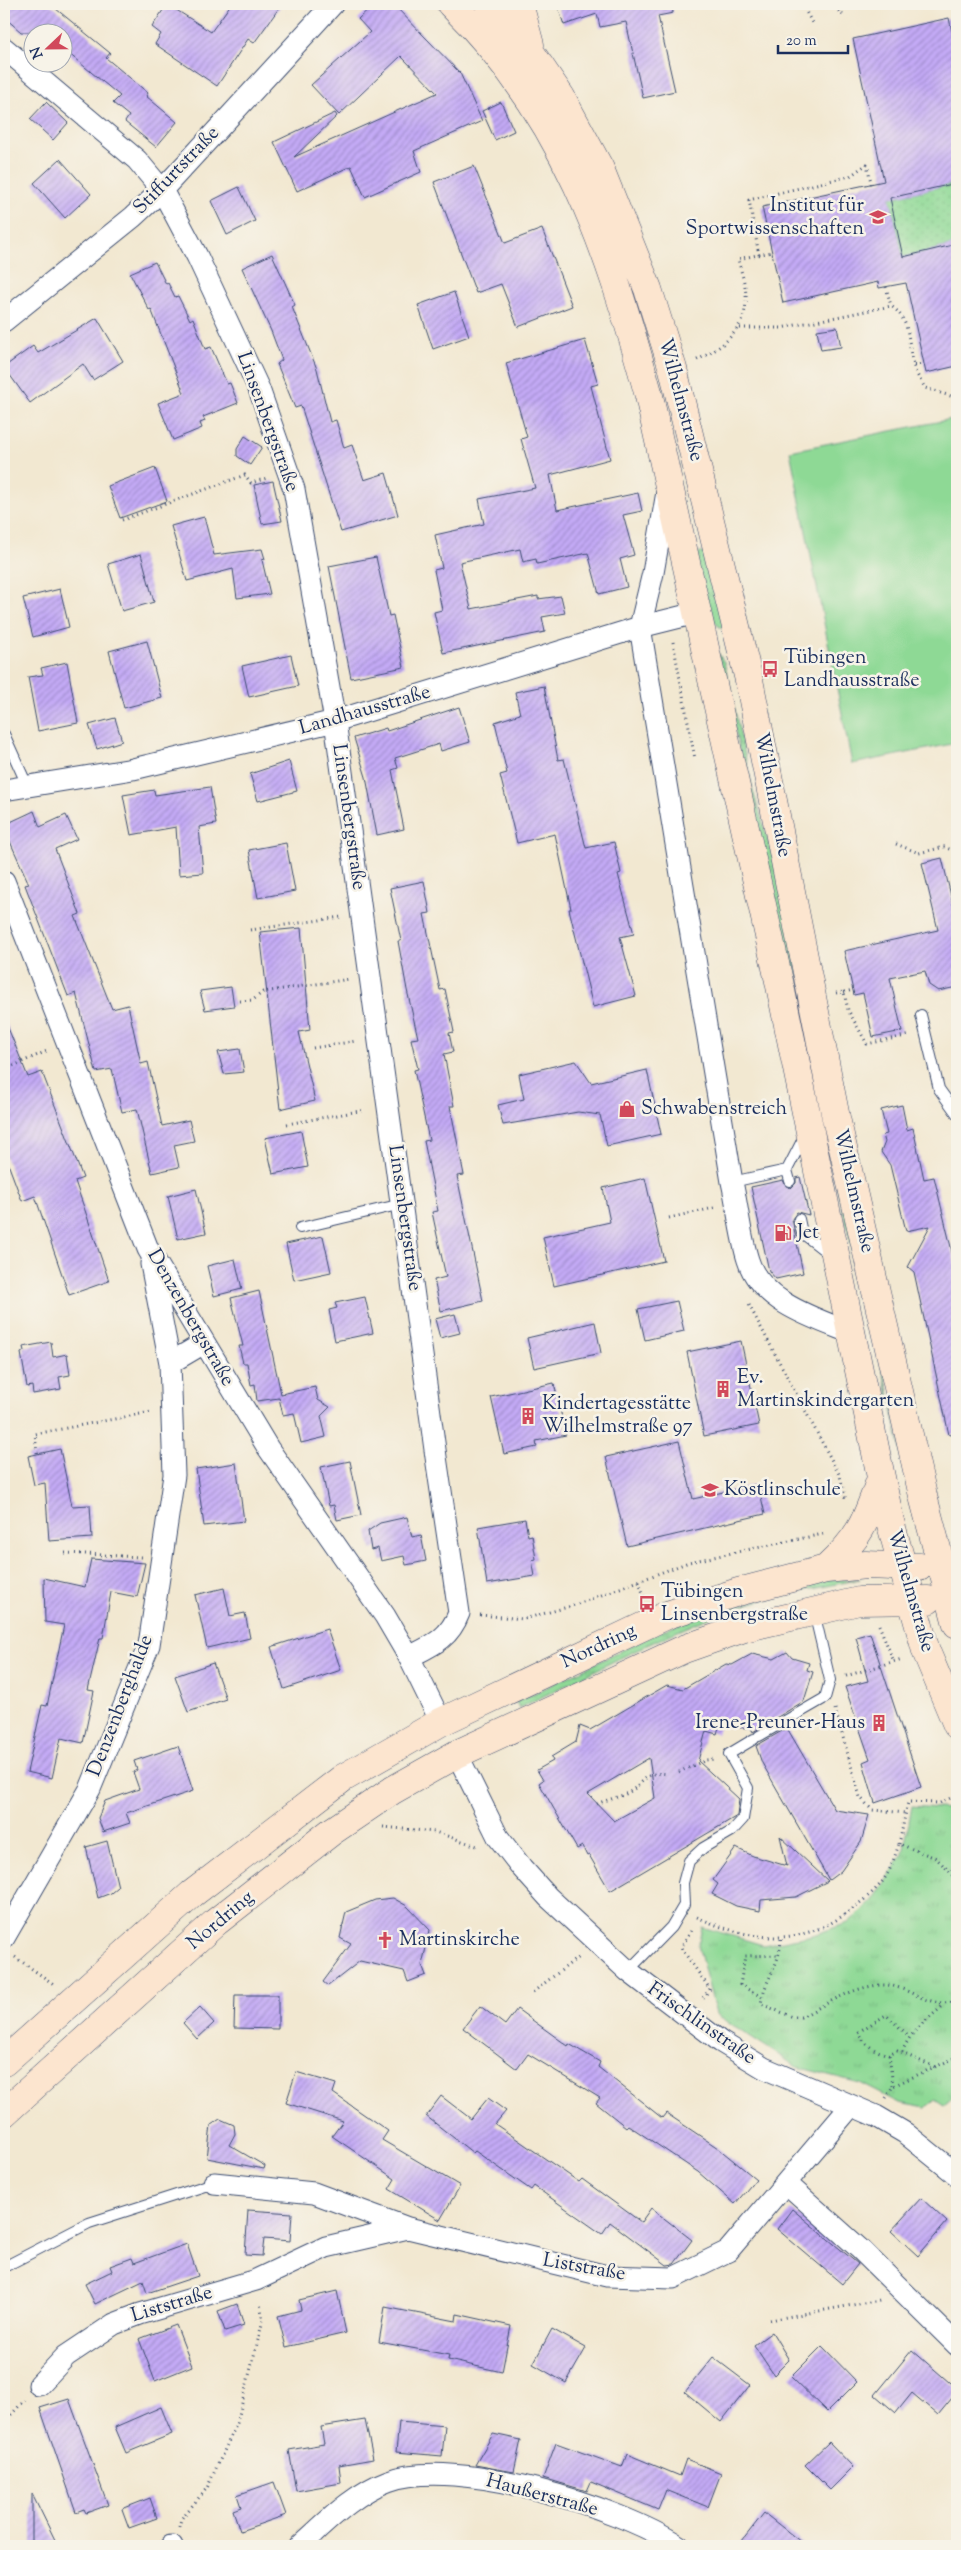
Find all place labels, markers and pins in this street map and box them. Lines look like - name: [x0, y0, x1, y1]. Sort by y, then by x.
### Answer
- place label: Institut für Sportwissenschaften: [686, 192, 864, 244]
- school or university icon: Institut für Sportwissenschaften: [868, 207, 888, 227]
- place label: Tübingen Landhausstraße: [784, 644, 920, 696]
- bus stop icon: Tübingen Landhausstraße: [760, 659, 780, 679]
- place label: Schwabenstreich: [641, 1095, 787, 1124]
- shop icon: Schwabenstreich: [617, 1099, 637, 1119]
- place label: Jet: [796, 1219, 819, 1248]
- fuel station icon: Jet: [773, 1223, 793, 1243]
- place label: Ev. Martinskindergarten: [737, 1364, 914, 1416]
- building icon: Ev. Martinskindergarten: [713, 1379, 733, 1399]
- place label: Kindertagesstätte Wilhelmstraße 97: [542, 1390, 692, 1442]
- building icon: Kindertagesstätte Wilhelmstraße 97: [518, 1406, 538, 1426]
- place label: Köstlinschule: [724, 1476, 841, 1505]
- school or university icon: Köstlinschule: [700, 1480, 720, 1500]
- place label: Tübingen Linsenbergstraße: [661, 1578, 808, 1630]
- bus stop icon: Tübingen Linsenbergstraße: [637, 1594, 657, 1614]
- place label: Irene-Preuner-Haus: [695, 1709, 865, 1738]
- building icon: Irene-Preuner-Haus: [869, 1713, 889, 1733]
- place label: Martinskirche: [399, 1926, 520, 1955]
- church icon: Martinskirche: [375, 1930, 395, 1950]

